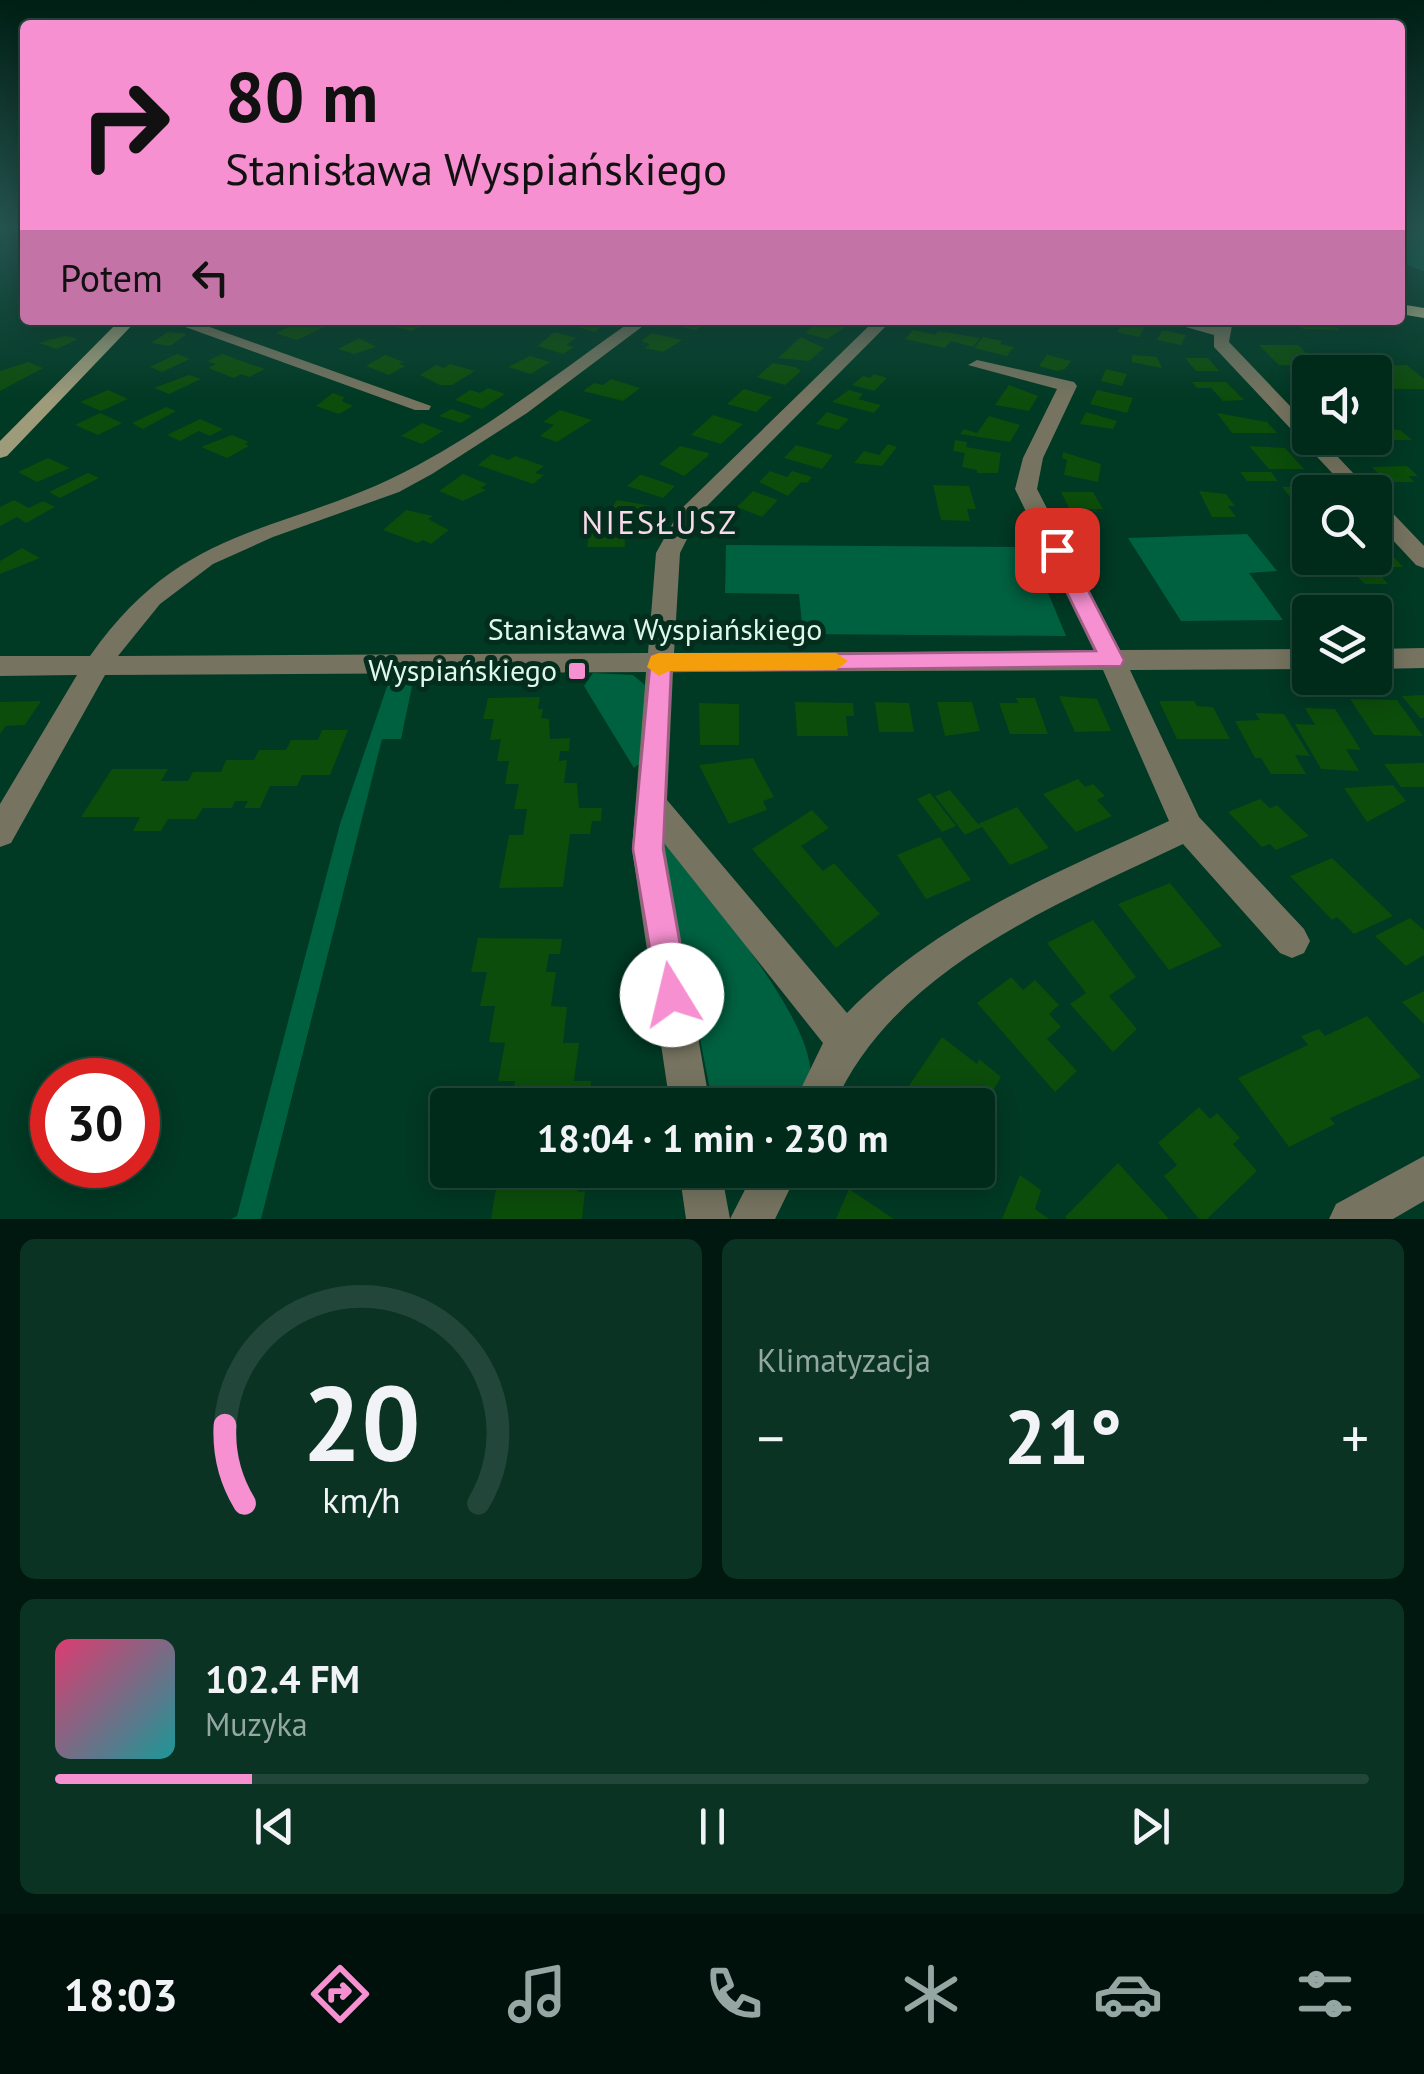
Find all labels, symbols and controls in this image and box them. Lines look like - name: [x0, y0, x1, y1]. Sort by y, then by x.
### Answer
- text: 80 m: [225, 51, 378, 141]
- icon: right: [60, 60, 190, 190]
- text: Stanisława Wyspiańskiego: [225, 139, 727, 197]
- icon: left: [183, 250, 238, 305]
- text: Potem: [60, 253, 163, 302]
- map controls: [1292, 355, 1392, 695]
- button: sound: [1292, 355, 1392, 455]
- button: search: [1292, 475, 1392, 575]
- district label: NIESŁUSZ: [582, 501, 738, 543]
- pin: [1015, 508, 1100, 593]
- icon: arrive: [1030, 523, 1085, 578]
- button: layers: [1292, 595, 1392, 695]
- street label: Stanisława Wyspiańskiego: [488, 609, 822, 648]
- place label: Wyspiańskiego: [368, 650, 557, 689]
- marker: Wyspiańskiego: [566, 660, 588, 682]
- position arrow: [620, 943, 724, 1047]
- speed limit sign: 30: [30, 1058, 160, 1188]
- text: 18:04 · 1 min · 230 m: [537, 1113, 888, 1162]
- text: Klimatyzacja: [757, 1339, 931, 1381]
- text: 20: [302, 1355, 420, 1490]
- text: 21°: [1004, 1388, 1122, 1485]
- text: −: [757, 1402, 785, 1473]
- text: +: [1341, 1402, 1369, 1473]
- text: km/h: [322, 1477, 400, 1523]
- text: 102.4 FM: [205, 1654, 360, 1703]
- text: Muzyka: [205, 1703, 308, 1745]
- icon: previous: [247, 1799, 302, 1854]
- icon: pause: [685, 1799, 740, 1854]
- icon: next: [1123, 1799, 1178, 1854]
- icon: directions: [305, 1959, 375, 2029]
- icon: music: [502, 1959, 572, 2029]
- icon: phone: [699, 1959, 769, 2029]
- icon: climate: [896, 1959, 966, 2029]
- icon: car: [1093, 1959, 1163, 2029]
- icon: filters: [1290, 1959, 1360, 2029]
- text: 18:03: [64, 1965, 178, 2023]

